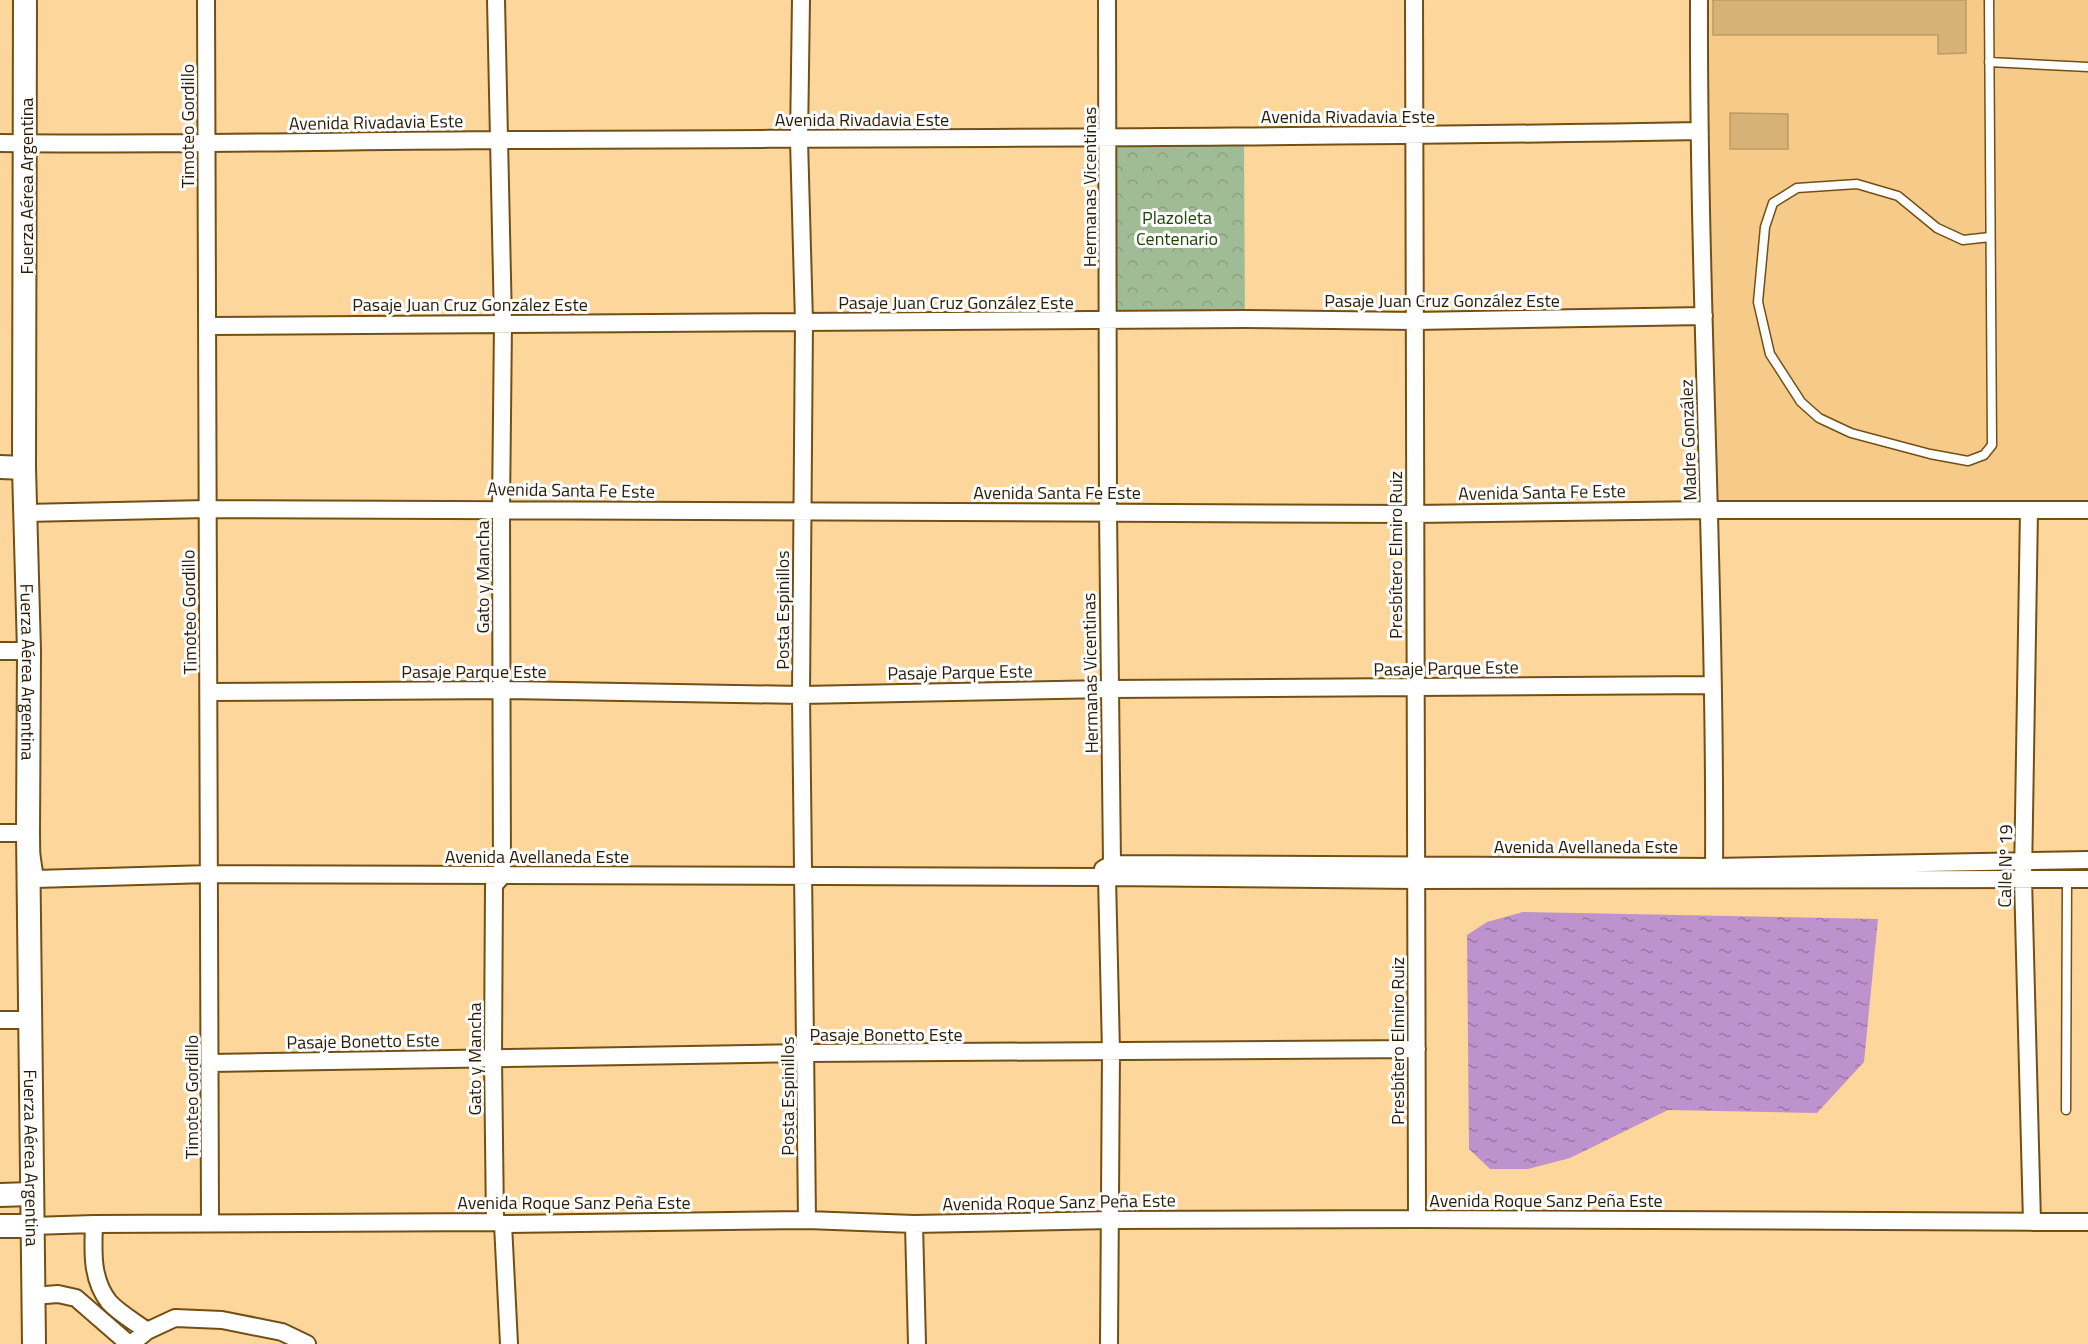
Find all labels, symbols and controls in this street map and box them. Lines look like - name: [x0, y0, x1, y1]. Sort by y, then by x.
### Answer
- street label: Timoteo Gordillo: [174, 64, 201, 188]
- street label: Fuerza Aérea Argentina: [13, 98, 40, 274]
- street label: Avenida Rivadavia Este: [1261, 103, 1435, 130]
- street label: Avenida Rivadavia Este: [775, 106, 949, 133]
- street label: Avenida Rivadavia Este: [289, 107, 463, 137]
- street label: Hermanas Vicentinas: [1076, 107, 1103, 267]
- park label: Plazoleta Centenario: [1136, 204, 1218, 252]
- street label: Pasaje Juan Cruz González Este: [1324, 287, 1560, 314]
- street label: Pasaje Juan Cruz González Este: [838, 289, 1074, 316]
- street label: Pasaje Juan Cruz González Este: [352, 291, 588, 318]
- street label: Madre González: [1672, 379, 1704, 501]
- street label: Presbítero Elmiro Ruiz: [1382, 471, 1409, 639]
- street label: Avenida Santa Fe Este: [487, 475, 655, 505]
- street label: Avenida Santa Fe Este: [1458, 477, 1626, 507]
- street label: Avenida Santa Fe Este: [973, 479, 1141, 506]
- street label: Gato y Mancha: [469, 521, 496, 633]
- street label: Timoteo Gordillo: [174, 549, 204, 675]
- street label: Posta Espinillos: [769, 550, 796, 670]
- street label: Fuerza Aérea Argentina: [14, 583, 43, 760]
- street label: Hermanas Vicentinas: [1075, 592, 1105, 754]
- street label: Pasaje Parque Este: [1373, 653, 1519, 683]
- street label: Pasaje Parque Este: [887, 657, 1033, 687]
- street label: Pasaje Parque Este: [401, 658, 547, 685]
- street label: Calle Nº 19: [1991, 824, 2019, 908]
- street label: Avenida Avellaneda Este: [1494, 833, 1678, 860]
- street label: Avenida Avellaneda Este: [445, 843, 629, 870]
- street label: Presbítero Elmiro Ruiz: [1384, 957, 1411, 1125]
- street label: Gato y Mancha: [461, 1003, 488, 1115]
- street label: Pasaje Bonetto Este: [809, 1021, 963, 1048]
- street label: Pasaje Bonetto Este: [286, 1026, 440, 1056]
- street label: Timoteo Gordillo: [178, 1035, 205, 1159]
- street label: Posta Espinillos: [774, 1036, 801, 1156]
- street label: Fuerza Aérea Argentina: [17, 1069, 46, 1247]
- street label: Avenida Roque Sanz Peña Este: [942, 1186, 1176, 1218]
- street label: Avenida Roque Sanz Peña Este: [1429, 1187, 1663, 1214]
- street label: Avenida Roque Sanz Peña Este: [457, 1189, 691, 1216]

